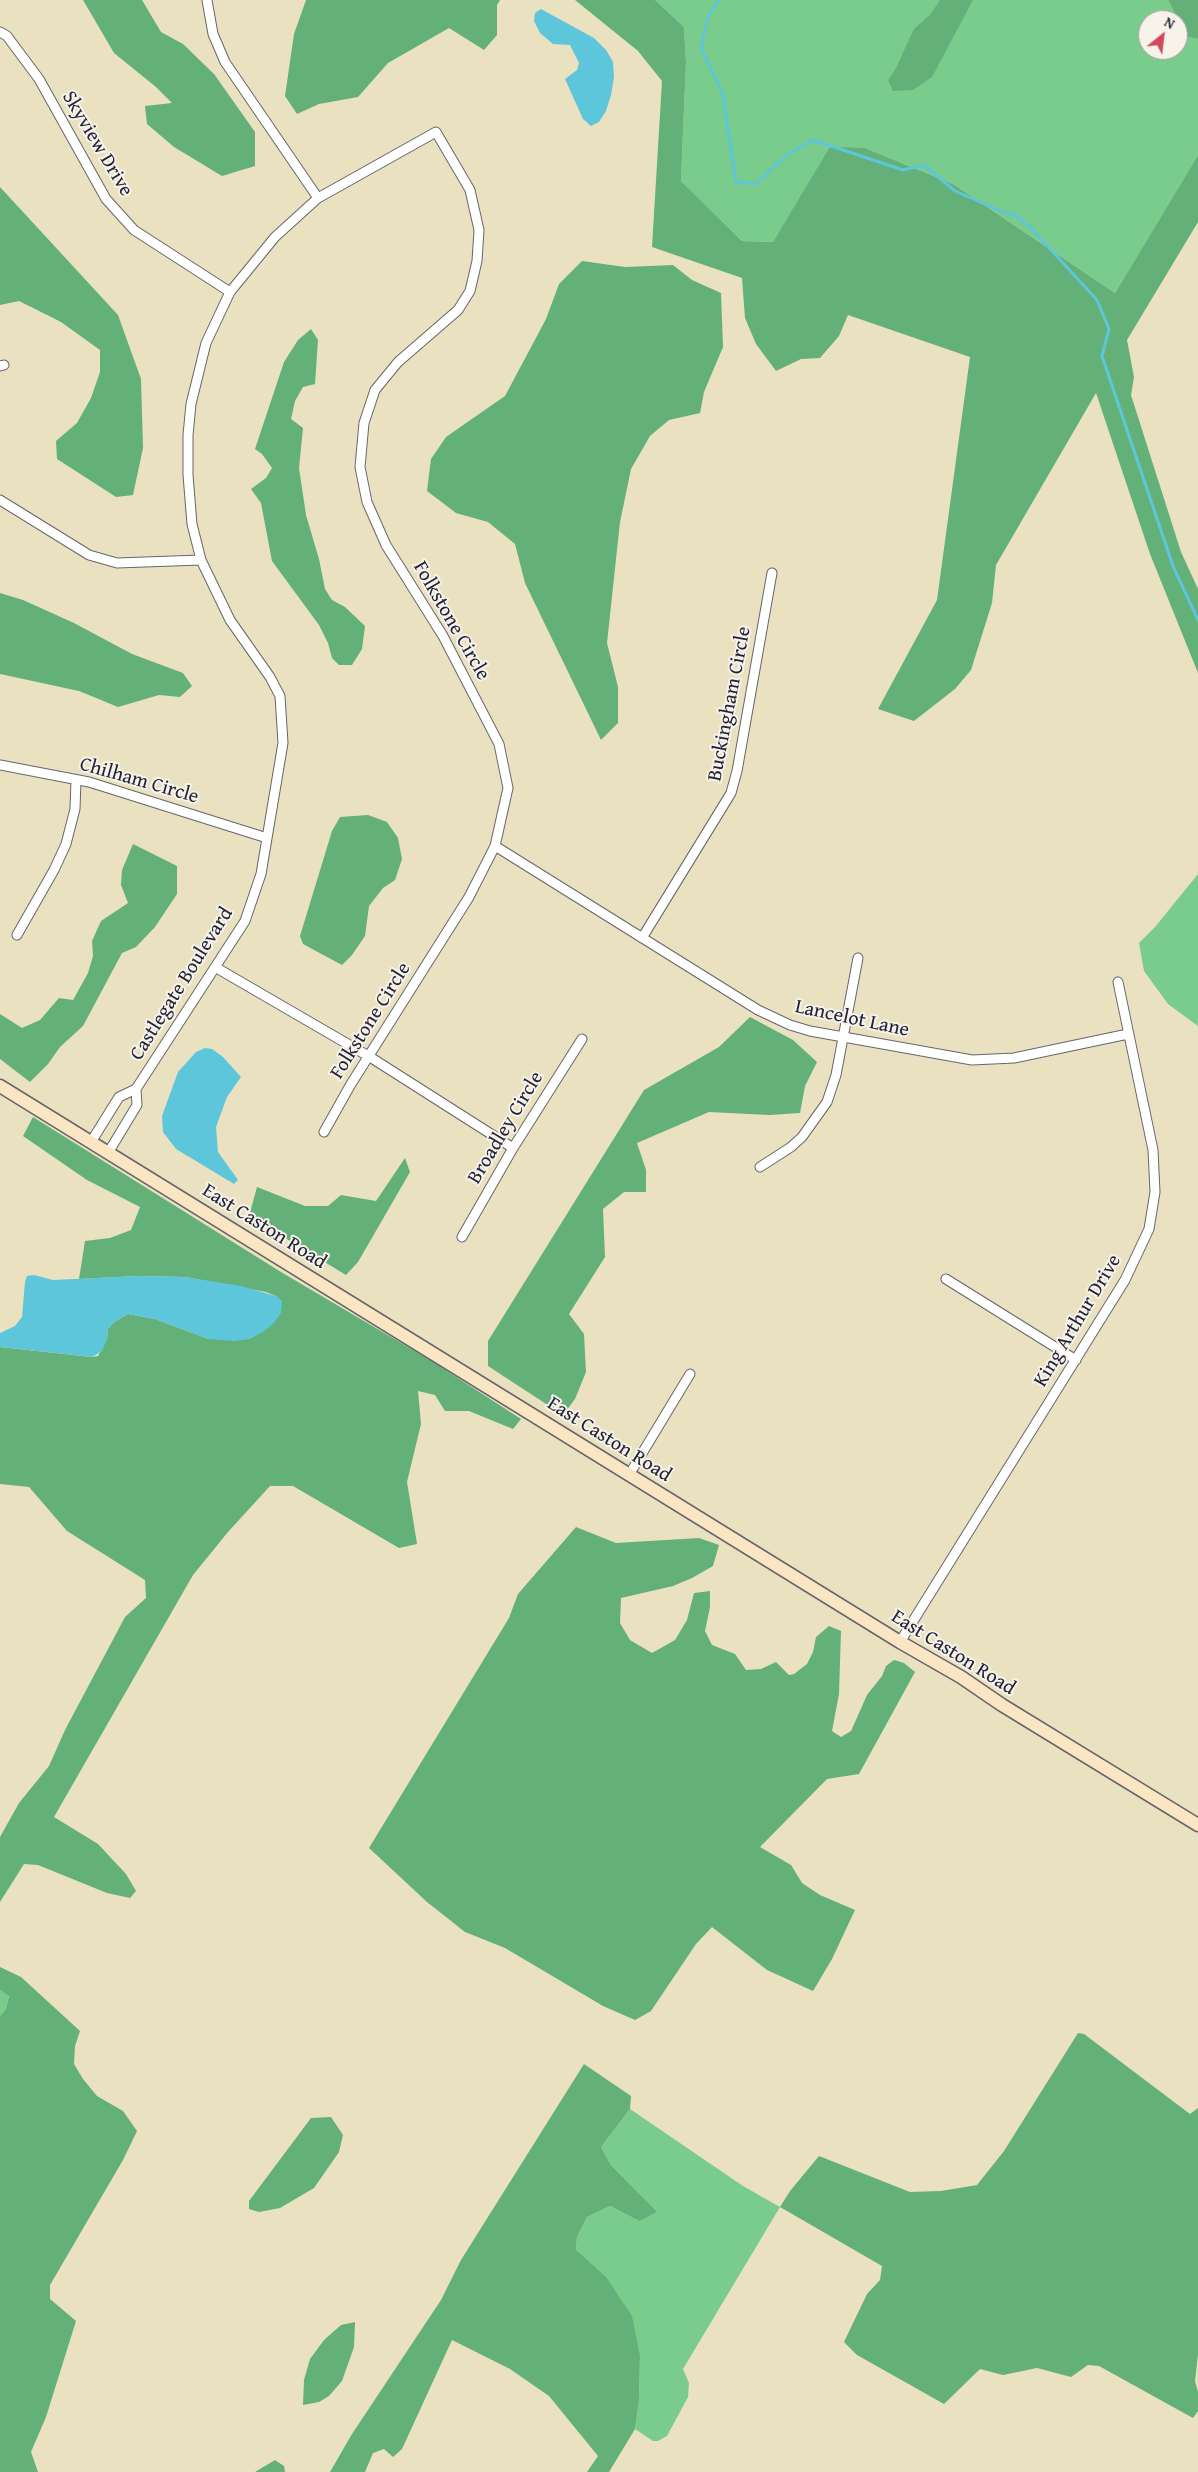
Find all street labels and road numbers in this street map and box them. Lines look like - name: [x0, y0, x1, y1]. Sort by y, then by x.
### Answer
- street label: Skyview Drive: [56, 87, 138, 201]
- street label: Folkstone Circle: [407, 557, 495, 685]
- street label: Buckingham Circle: [703, 625, 757, 783]
- street label: Chilham Circle: [77, 753, 201, 809]
- street label: Castlegate Boulevard: [125, 903, 239, 1065]
- street label: Folkstone Circle: [326, 958, 416, 1084]
- street label: Lancelot Lane: [793, 995, 911, 1043]
- street label: Broadley Circle: [463, 1067, 549, 1189]
- street label: East Caston Road: [197, 1179, 331, 1275]
- street label: King Arthur Drive: [1029, 1251, 1127, 1391]
- street label: East Caston Road: [542, 1392, 676, 1488]
- street label: East Caston Road: [886, 1605, 1020, 1701]

